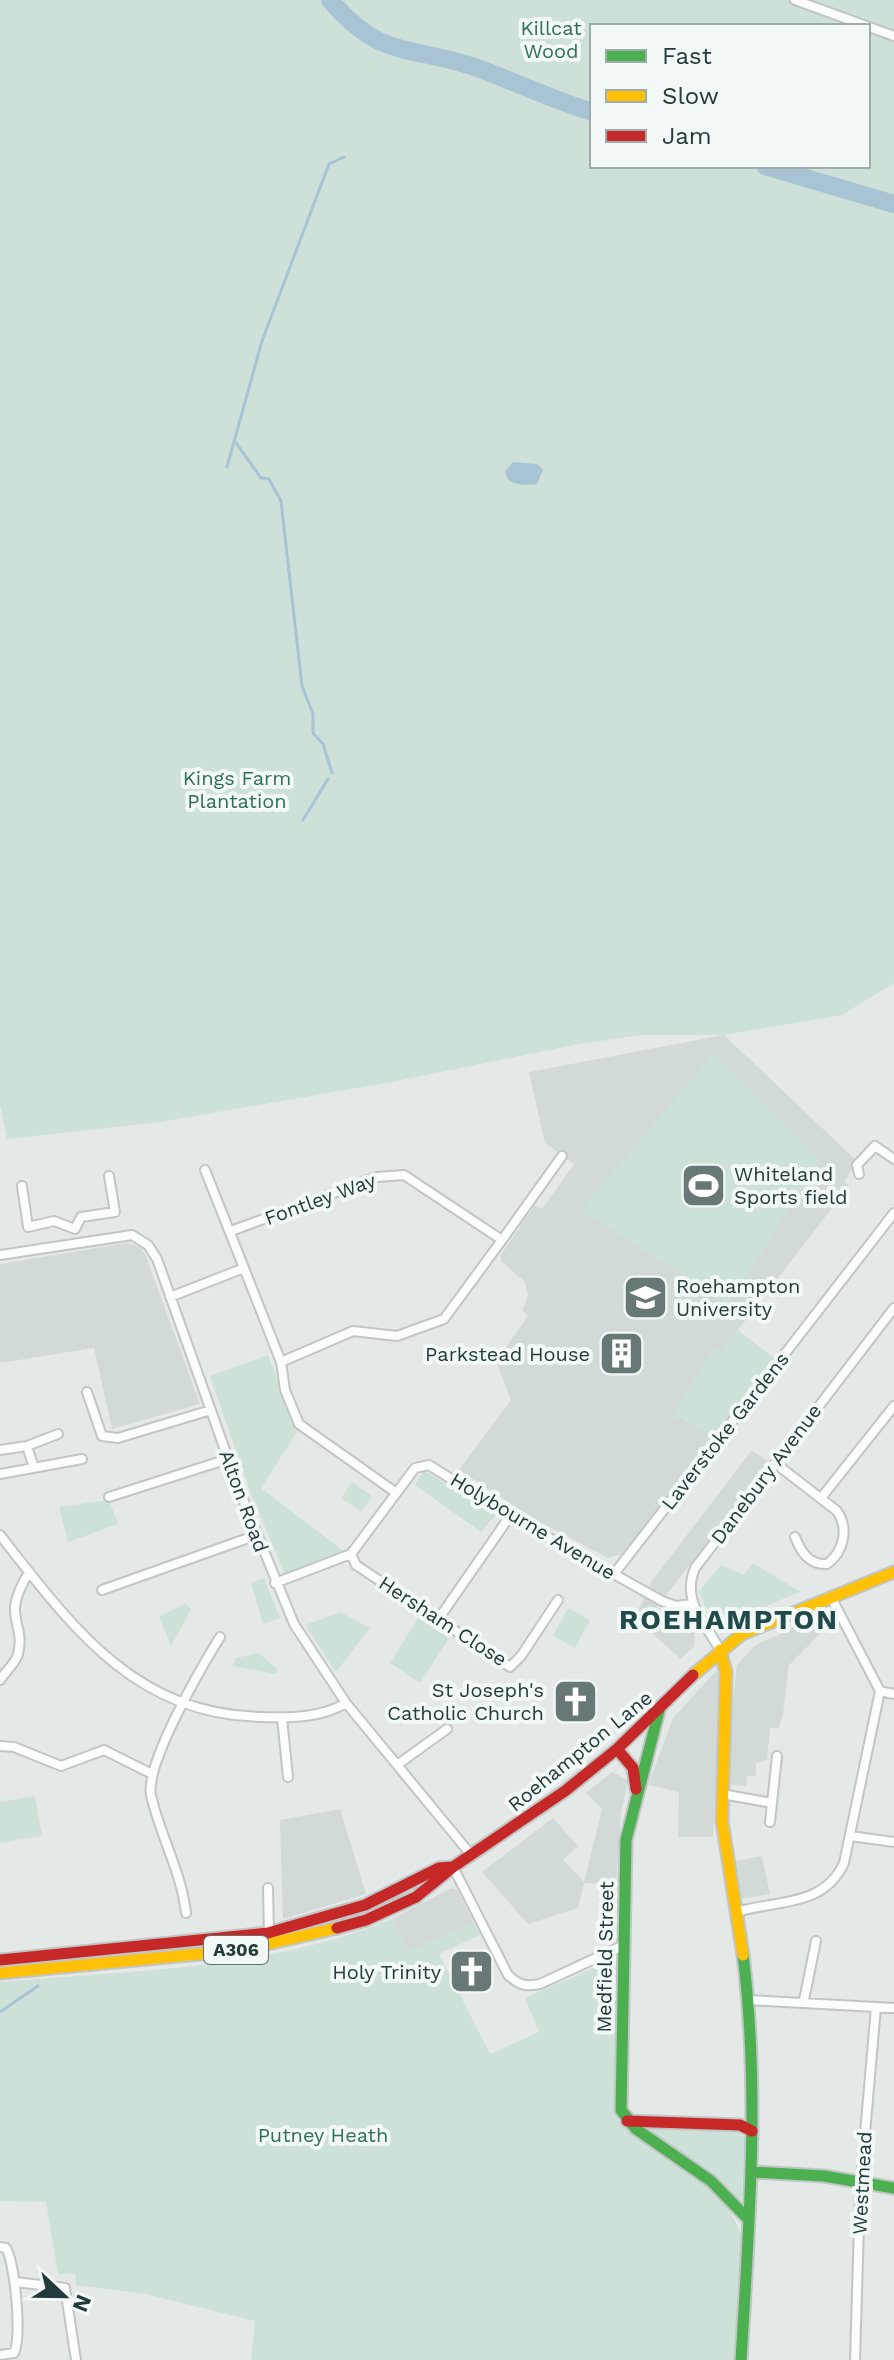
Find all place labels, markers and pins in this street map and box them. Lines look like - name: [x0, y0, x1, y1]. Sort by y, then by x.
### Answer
- sports icon: Whiteland Sports field: [679, 1161, 727, 1209]
- place label: Whiteland Sports field: [734, 1162, 848, 1209]
- school or university icon: Roehampton University: [621, 1274, 669, 1322]
- place label: Roehampton University: [676, 1274, 800, 1321]
- building icon: Parkstead House: [597, 1330, 645, 1378]
- place label: Parkstead House: [425, 1342, 590, 1366]
- church icon: St Joseph's Catholic Church: [551, 1677, 599, 1725]
- place label: St Joseph's Catholic Church: [387, 1678, 544, 1725]
- church icon: Holy Trinity: [448, 1948, 496, 1996]
- place label: Holy Trinity: [332, 1960, 442, 1984]

